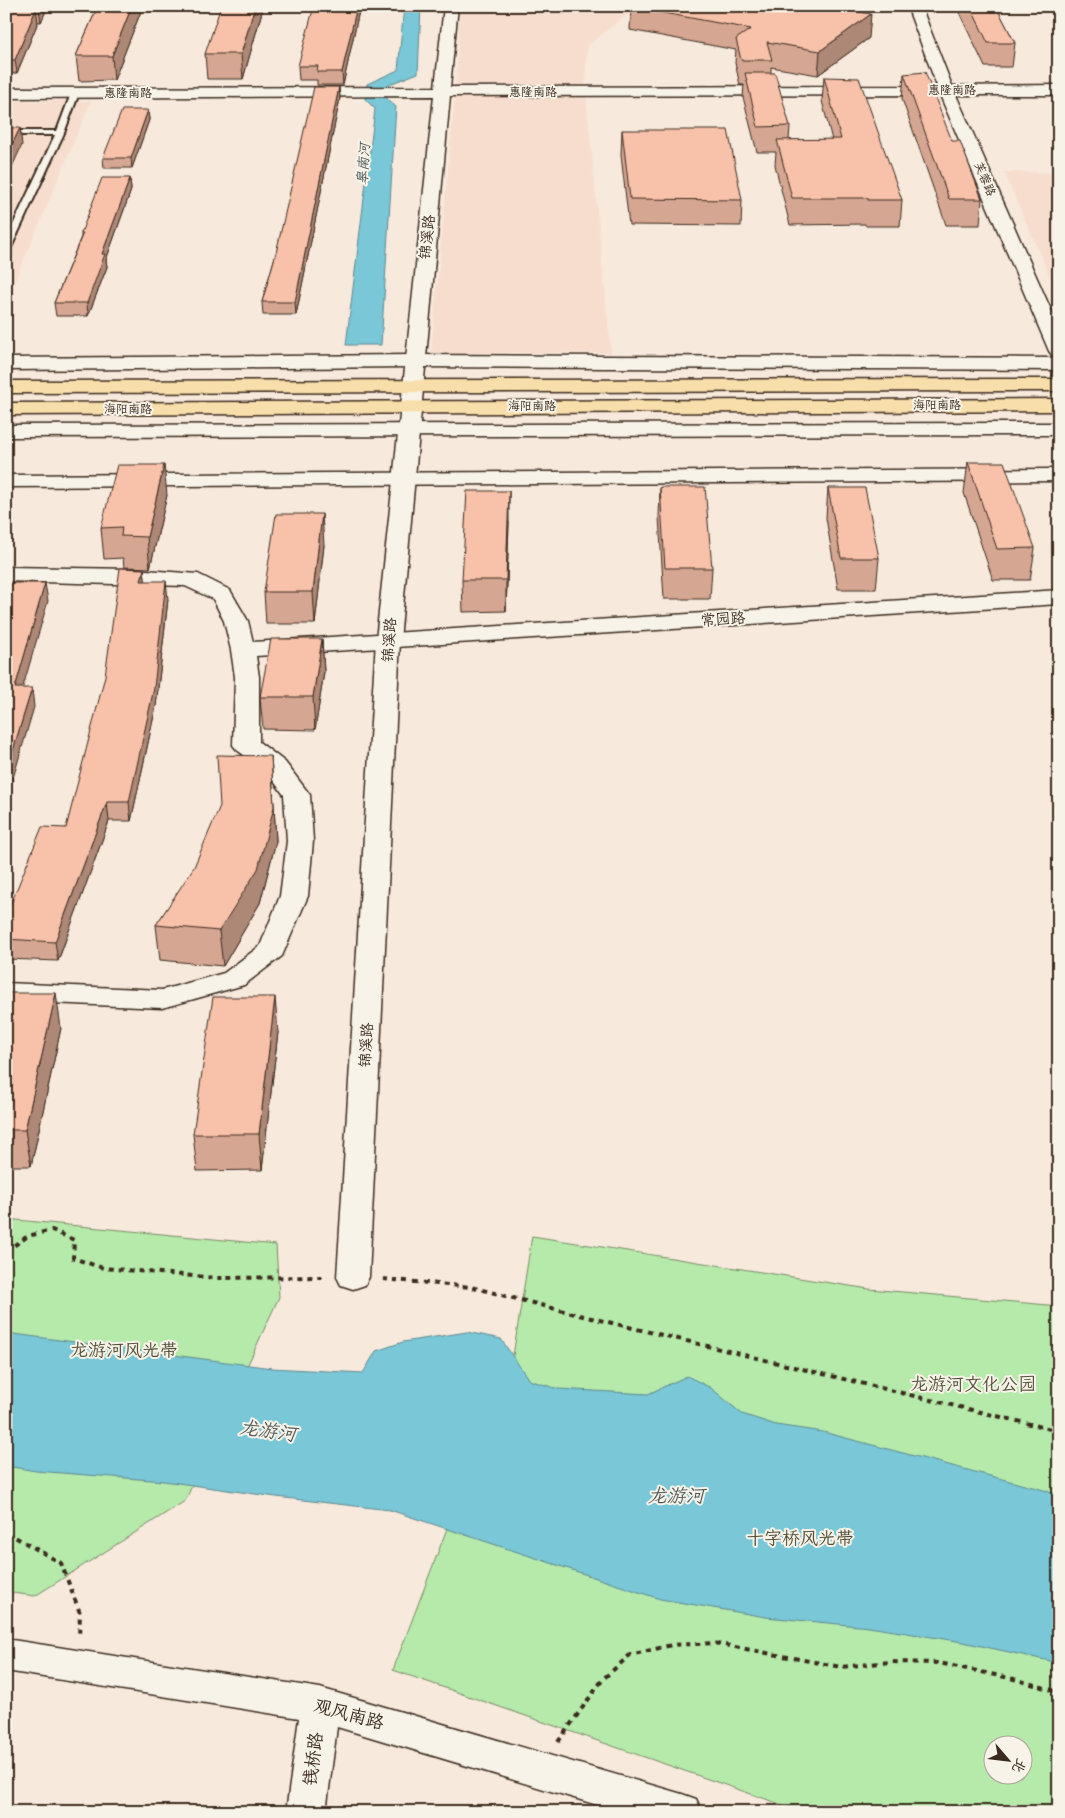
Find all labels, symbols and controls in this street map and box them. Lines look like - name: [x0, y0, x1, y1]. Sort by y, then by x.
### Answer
- street label: 惠隆南路: [928, 83, 976, 98]
- street label: 惠隆南路: [509, 85, 557, 100]
- street label: 惠隆南路: [104, 86, 152, 101]
- water label: 皋南河: [354, 140, 374, 186]
- street label: 芙蓉路: [971, 160, 998, 199]
- street label: 锦溪路: [416, 214, 439, 260]
- street label: 海阳南路: [913, 398, 961, 413]
- street label: 海阳南路: [508, 399, 556, 414]
- street label: 海阳南路: [104, 402, 152, 417]
- street label: 常园路: [700, 608, 746, 631]
- street label: 锦溪路: [378, 617, 401, 663]
- street label: 锦溪路: [356, 1022, 377, 1068]
- park label: 龙游河风光带: [70, 1340, 178, 1361]
- park label: 龙游河文化公园: [910, 1374, 1036, 1395]
- water label: 龙游河: [238, 1416, 301, 1447]
- water label: 龙游河: [647, 1485, 707, 1508]
- park label: 十字桥风光带: [746, 1528, 854, 1549]
- street label: 观风南路: [311, 1695, 386, 1734]
- street label: 钱桥路: [300, 1731, 327, 1787]
- north arrow: [982, 1736, 1032, 1786]
- text: 北: [1008, 1756, 1030, 1776]

